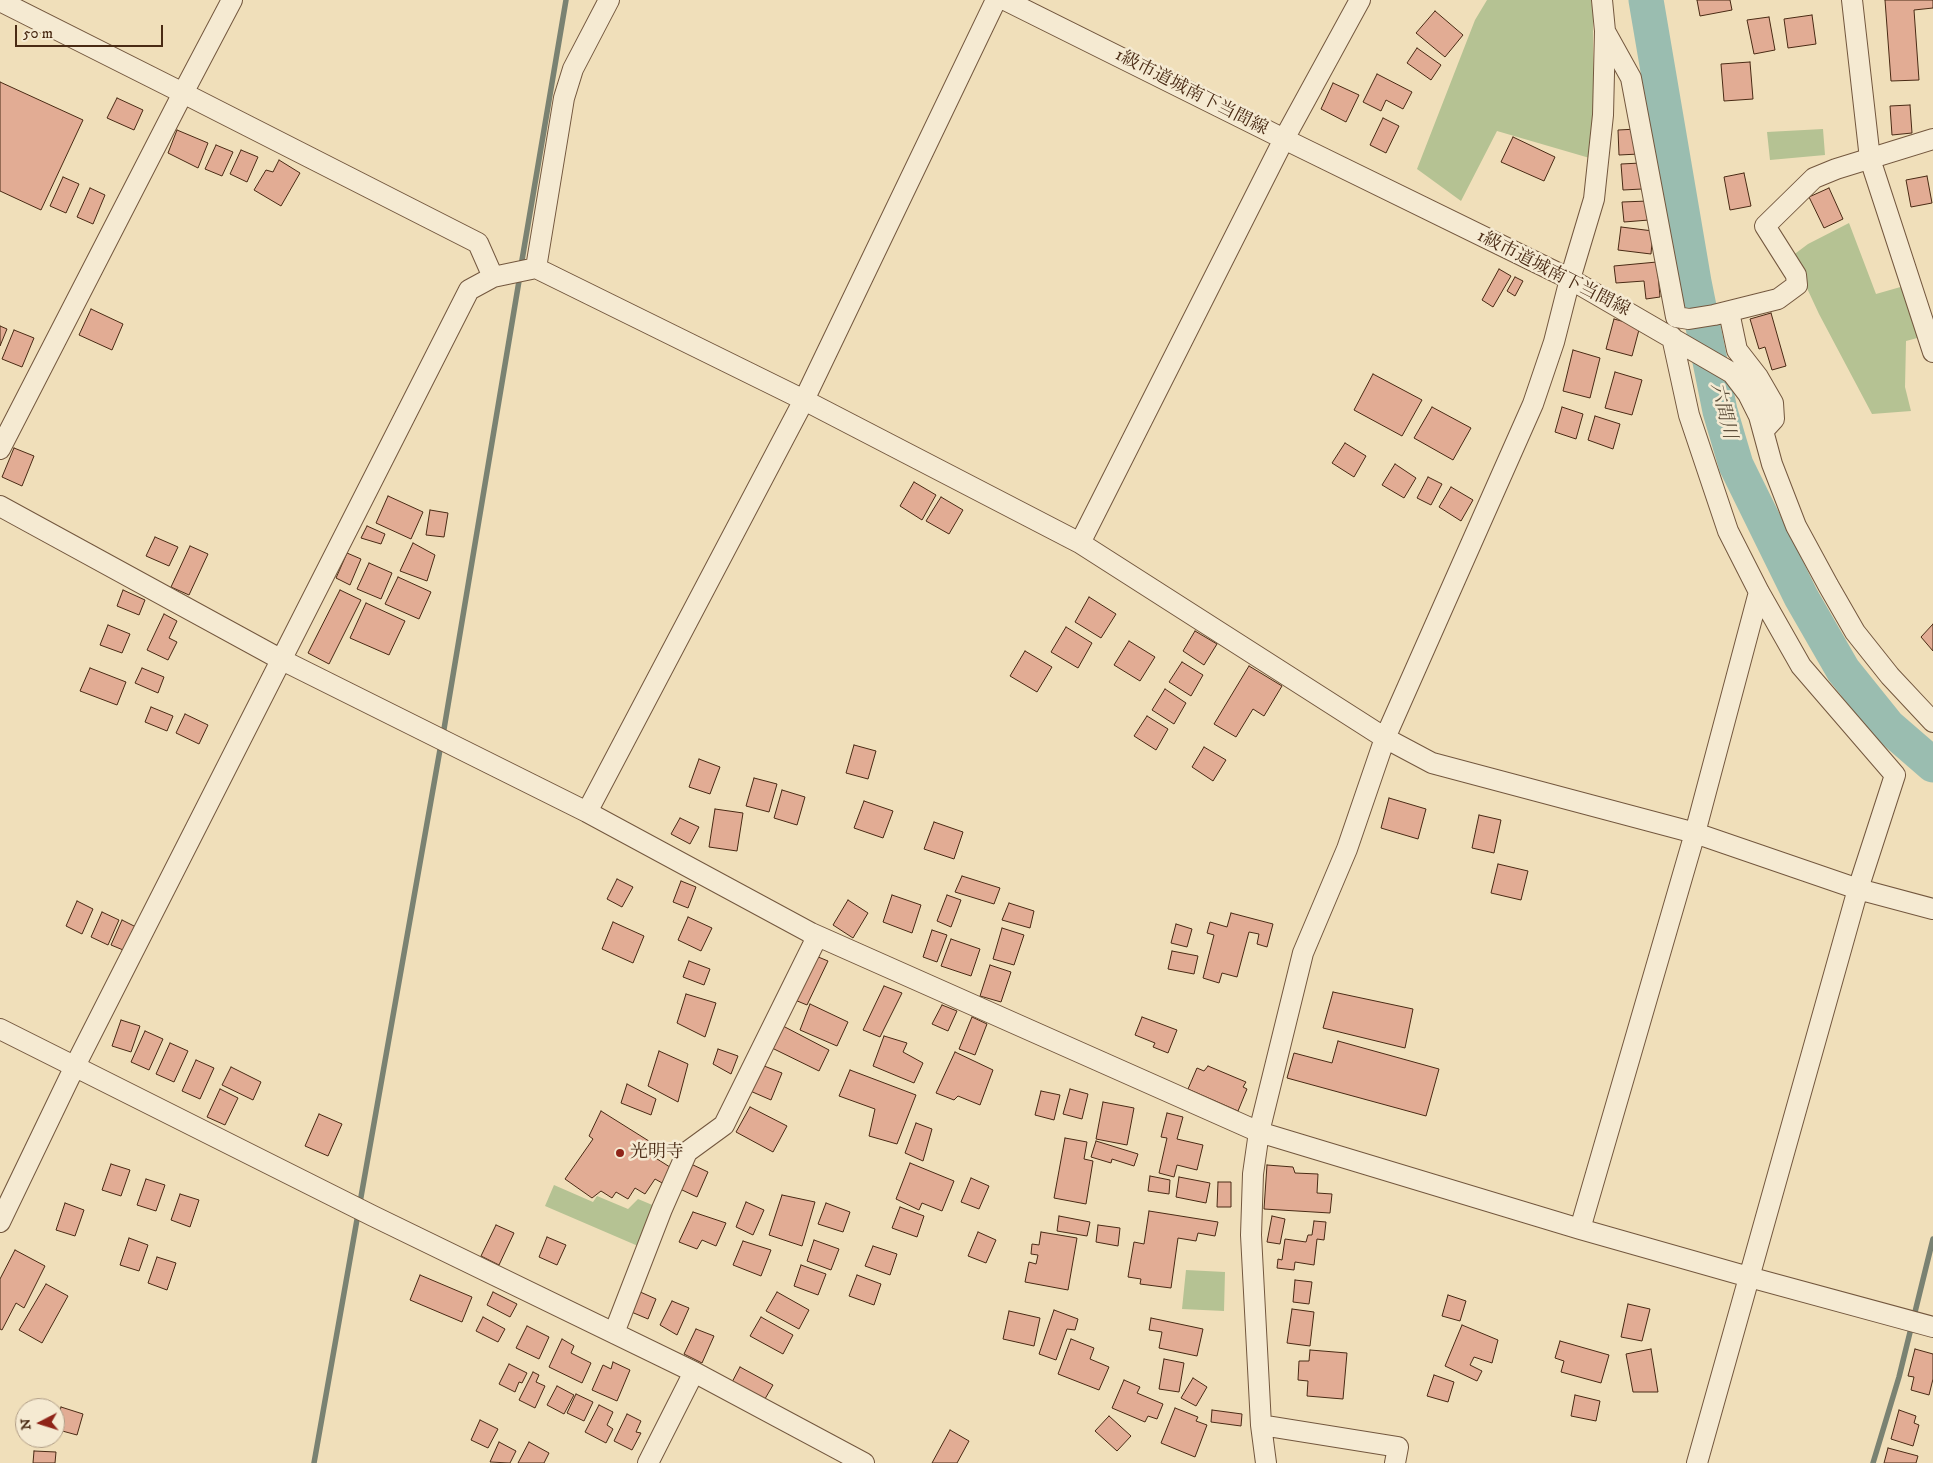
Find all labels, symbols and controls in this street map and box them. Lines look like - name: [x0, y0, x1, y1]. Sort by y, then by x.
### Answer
- scale bar: [18, 15, 165, 47]
- text: 50 m: [23, 24, 53, 43]
- street label: 1級市道城南下当間線: [1111, 45, 1271, 141]
- street label: 1級市道城南下当間線: [1473, 226, 1633, 322]
- water label: 六間川: [1704, 381, 1740, 441]
- place label: 光明寺: [630, 1142, 684, 1164]
- marker: 光明寺: [614, 1147, 626, 1159]
- north arrow: [15, 1398, 65, 1448]
- text: N: [17, 1418, 36, 1431]

